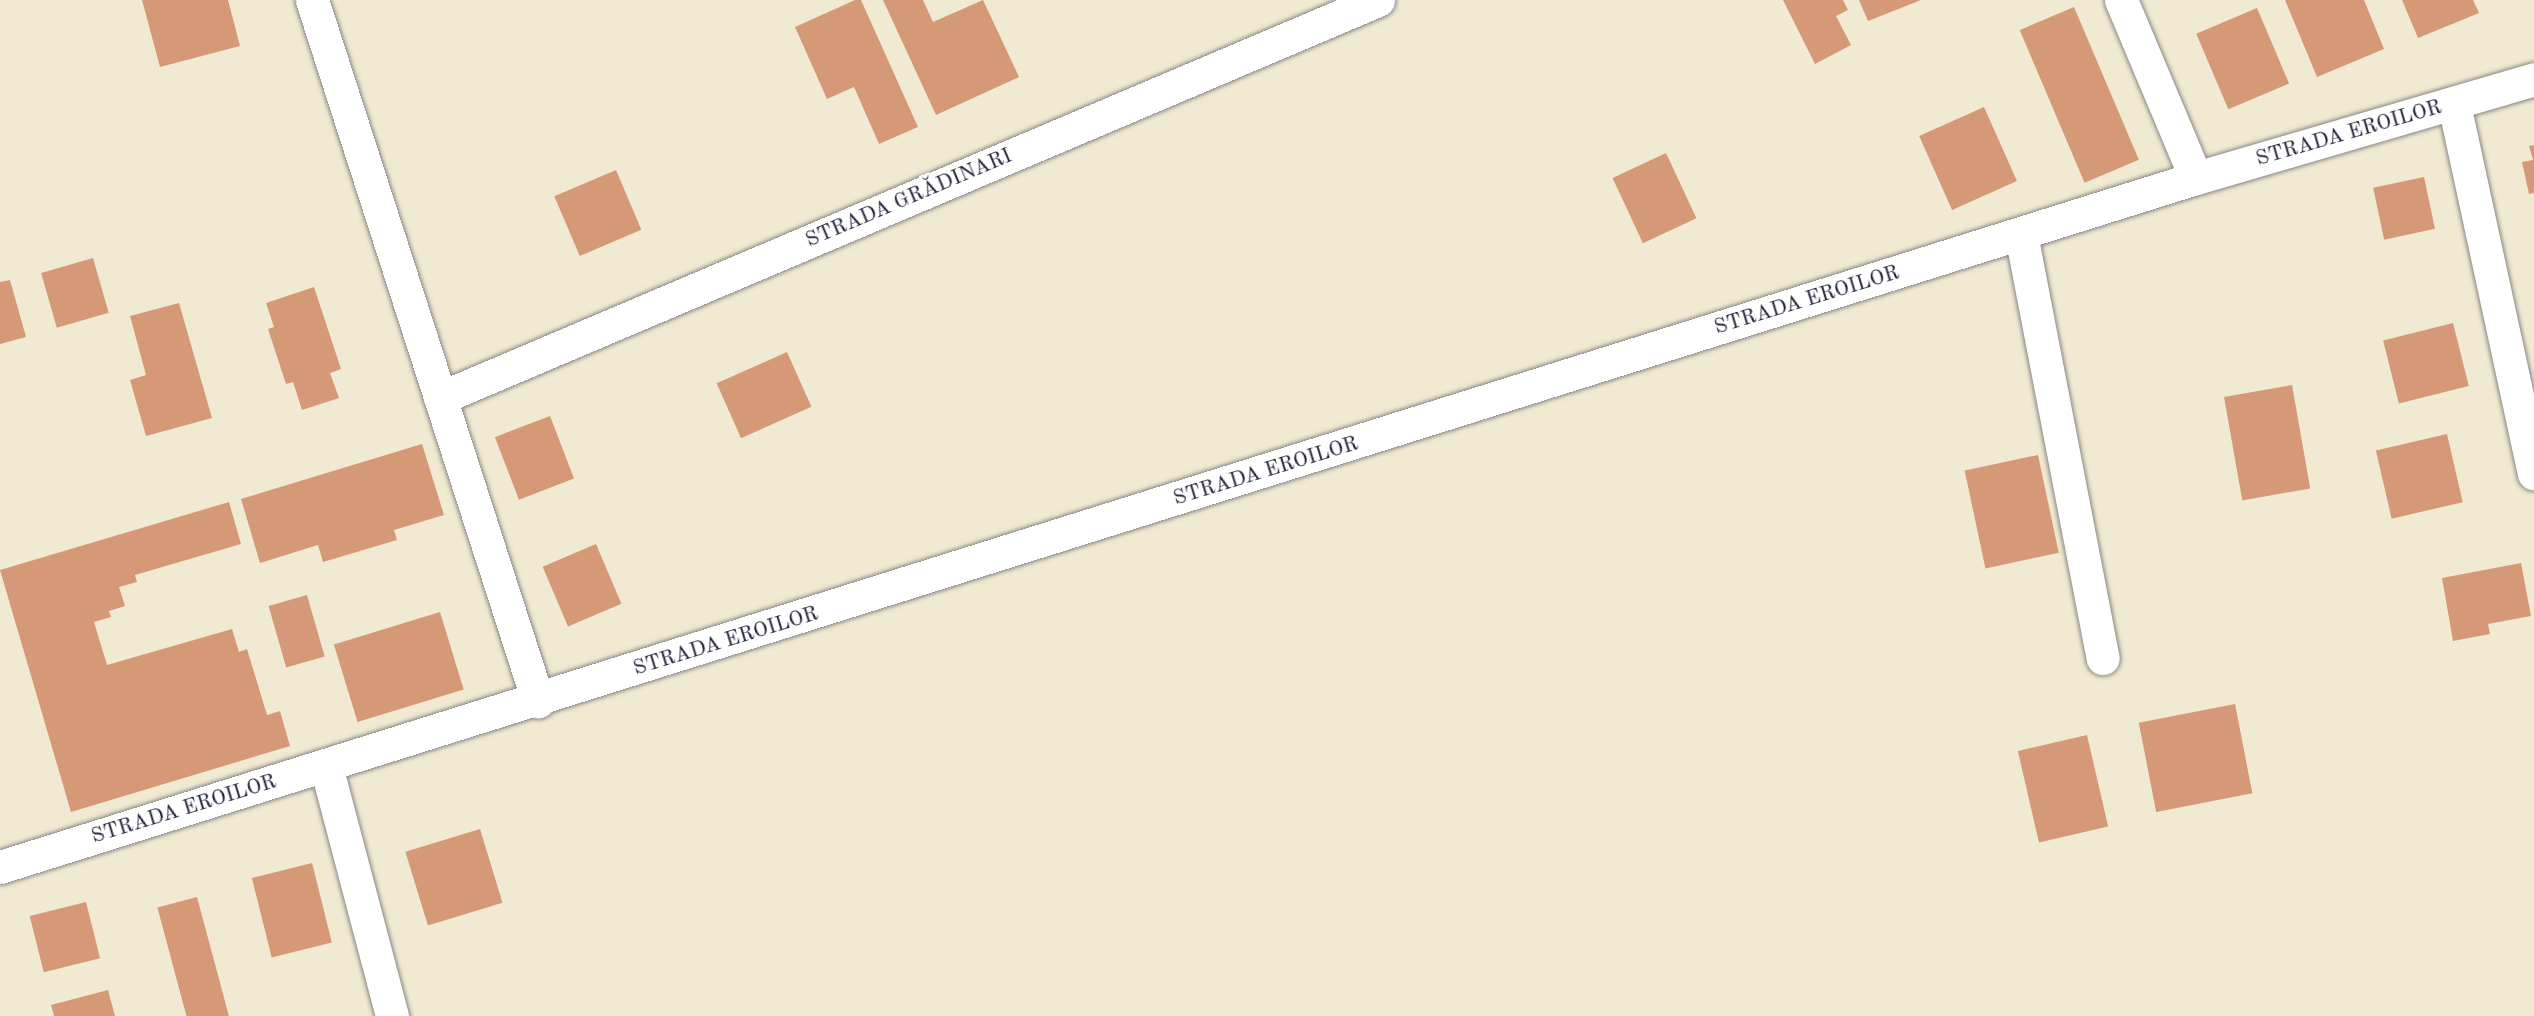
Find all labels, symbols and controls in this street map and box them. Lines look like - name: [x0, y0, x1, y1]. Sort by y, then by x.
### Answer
- street label: STRADA EROILOR: [2253, 95, 2445, 173]
- street label: STRADA GRĂDINARI: [802, 144, 1016, 254]
- street label: STRADA EROILOR: [1711, 261, 1903, 341]
- street label: STRADA EROILOR: [1170, 432, 1362, 512]
- street label: STRADA EROILOR: [630, 602, 822, 682]
- street label: STRADA EROILOR: [88, 770, 280, 850]

